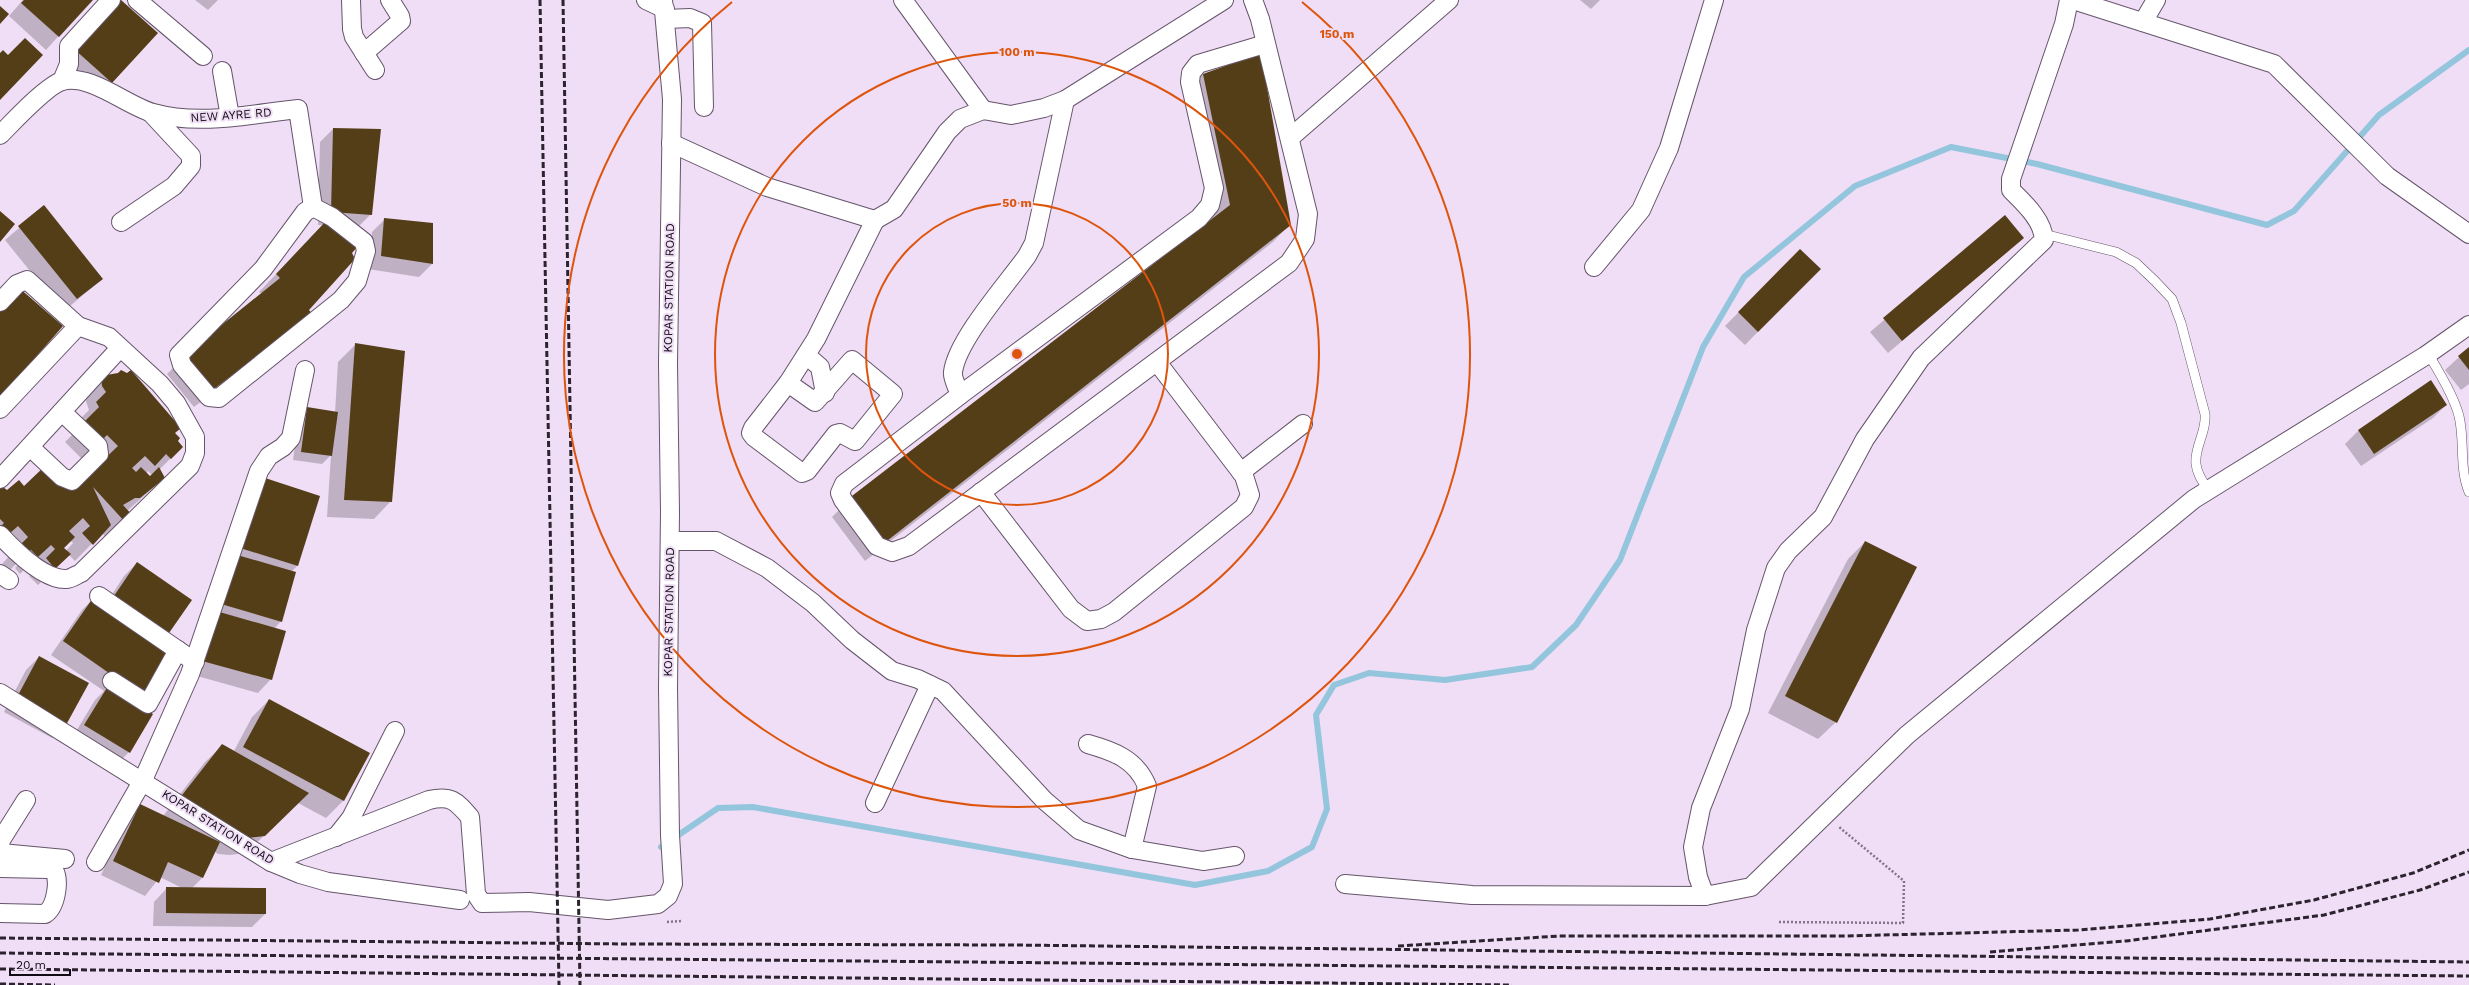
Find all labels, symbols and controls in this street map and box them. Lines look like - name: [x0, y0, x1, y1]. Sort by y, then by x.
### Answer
- text: 150 m: [1320, 27, 1354, 41]
- text: 100 m: [999, 45, 1035, 59]
- street label: NEW AYRE RD: [190, 105, 272, 125]
- text: 50 m: [1002, 196, 1032, 210]
- street label: KOPAR STATION ROAD: [661, 223, 677, 353]
- centre of rings: [1010, 347, 1024, 361]
- street label: KOPAR STATION ROAD: [661, 547, 677, 677]
- street label: KOPAR STATION ROAD: [159, 787, 277, 867]
- scale bar: [10, 951, 70, 977]
- text: 20 m: [16, 958, 46, 972]

